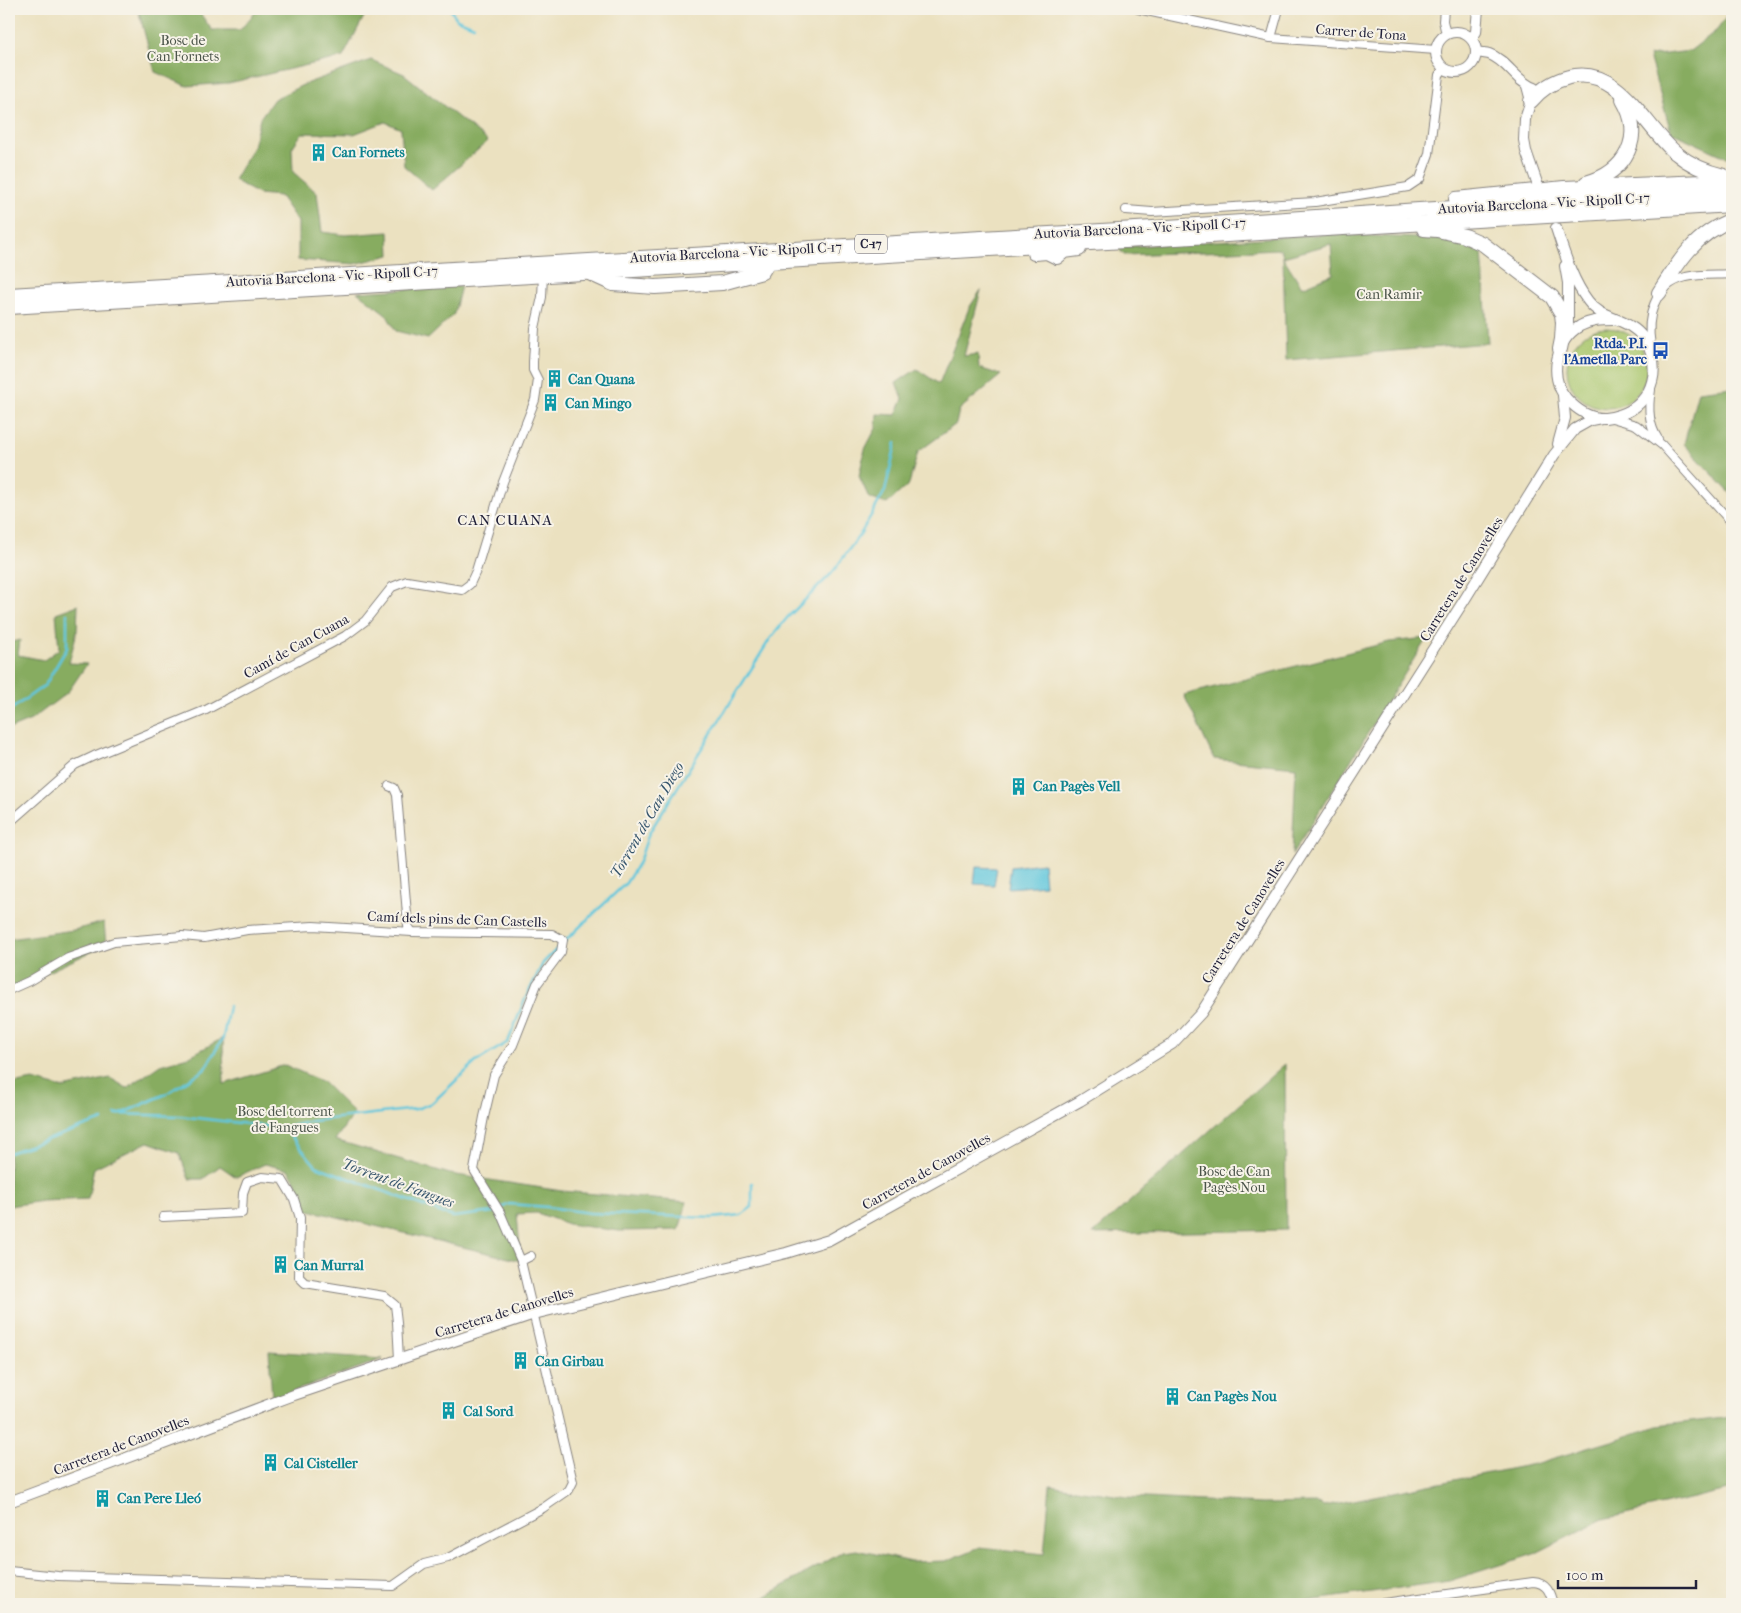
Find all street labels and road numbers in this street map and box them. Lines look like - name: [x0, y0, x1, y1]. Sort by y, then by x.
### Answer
- street label: Carrer de Tona: [1315, 21, 1407, 44]
- street label: Autovia Barcelona - Vic - Ripoll C-17: [1437, 189, 1651, 218]
- street label: Autovia Barcelona - Vic - Ripoll C-17: [1033, 214, 1247, 243]
- road number: C-17: [855, 234, 887, 253]
- street label: Autovia Barcelona - Vic - Ripoll C-17: [629, 238, 843, 267]
- street label: Autovia Barcelona - Vic - Ripoll C-17: [225, 262, 439, 291]
- street label: Carretera de Canovelles: [1416, 514, 1507, 645]
- street label: Camí de Can Cuana: [241, 610, 352, 682]
- street label: Carretera de Canovelles: [1198, 856, 1289, 987]
- street label: Camí dels pins de Can Castells: [367, 908, 547, 931]
- street label: Carretera de Canovelles: [859, 1129, 993, 1214]
- street label: Carretera de Canovelles: [433, 1283, 575, 1342]
- street label: Carretera de Canovelles: [51, 1412, 191, 1479]

